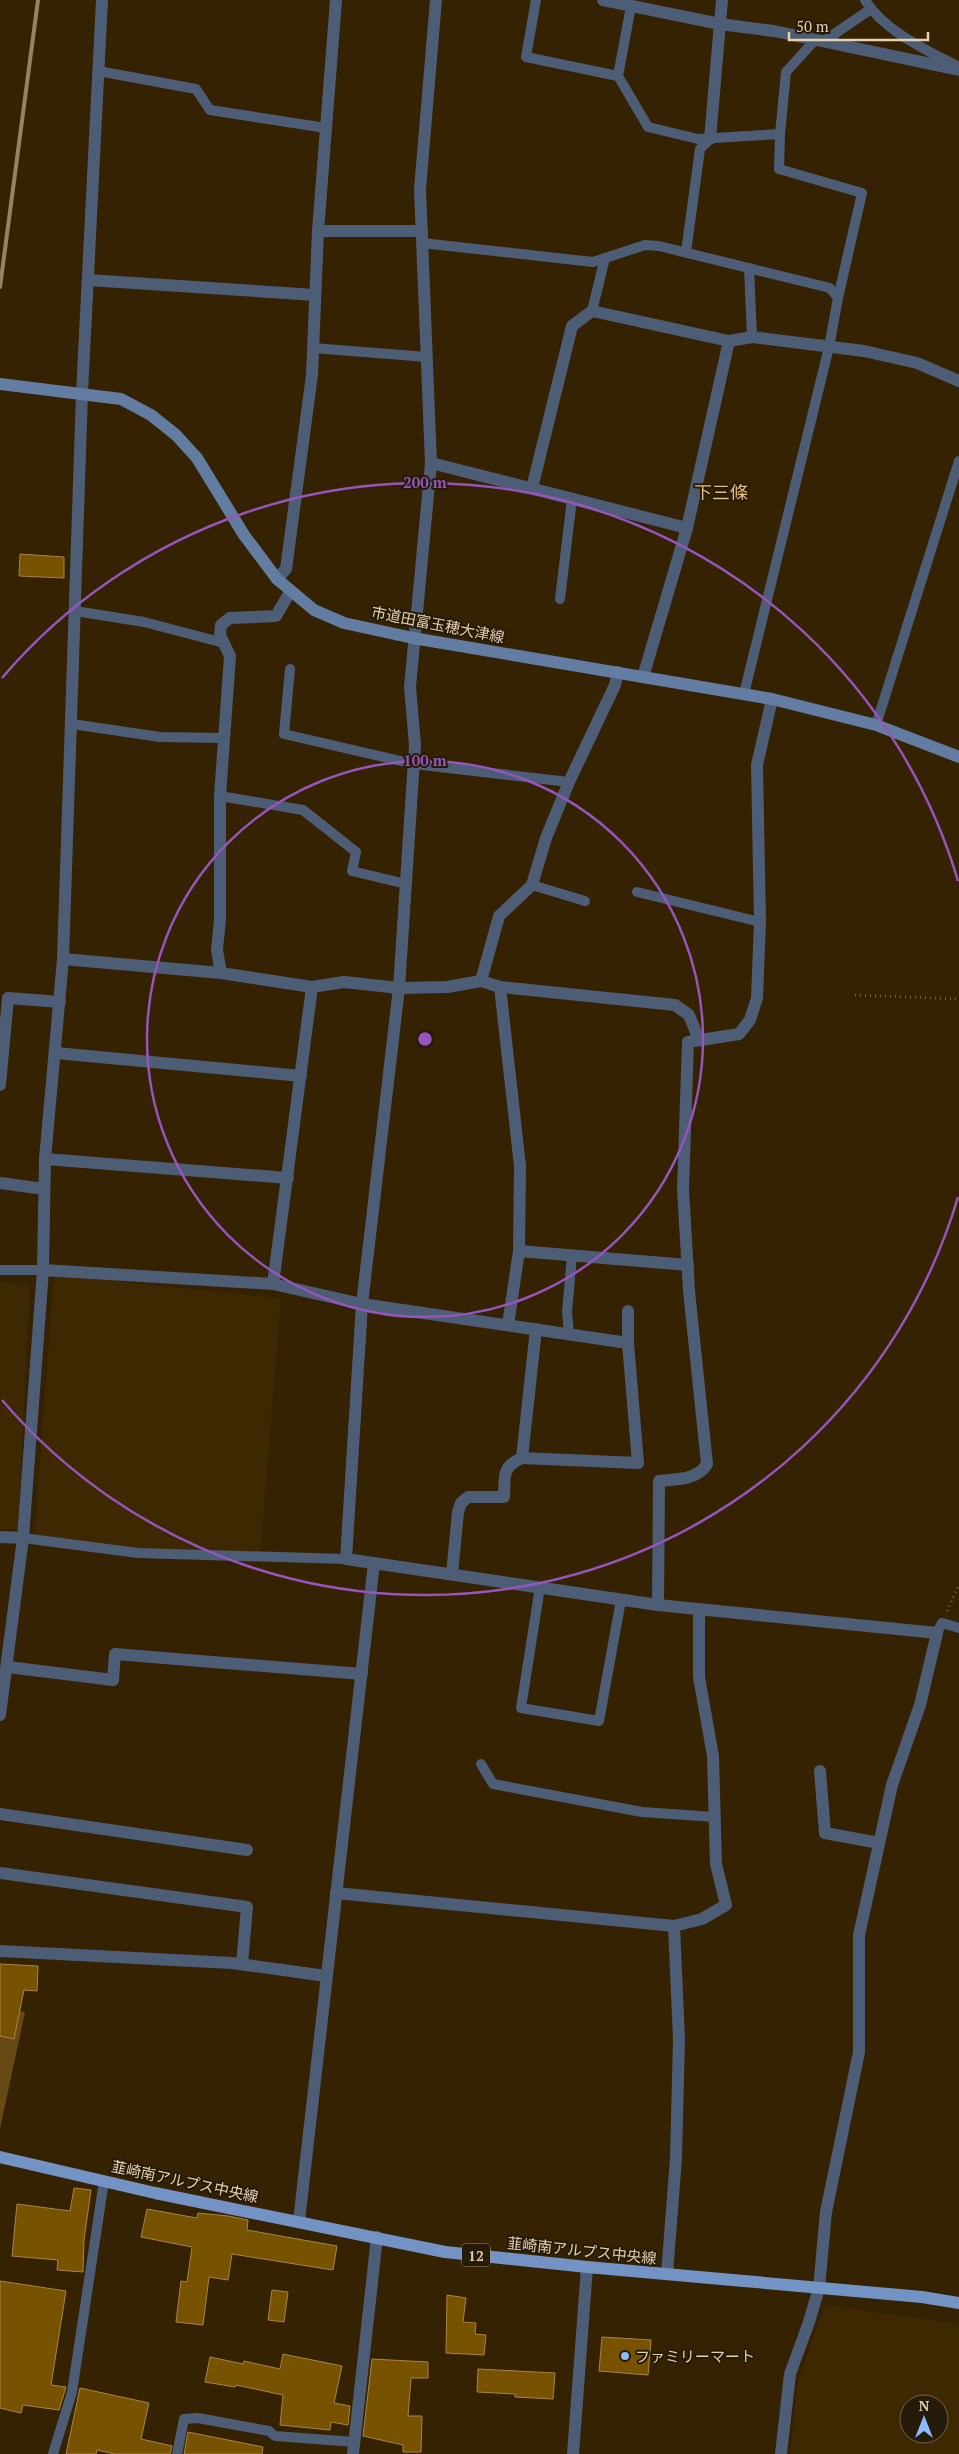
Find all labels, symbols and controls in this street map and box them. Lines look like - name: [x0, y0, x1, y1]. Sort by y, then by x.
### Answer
- scale bar: [789, 10, 928, 42]
- text: 50 m: [796, 16, 829, 36]
- text: 200 m: [403, 472, 447, 492]
- district label: 下三條: [694, 480, 748, 504]
- street label: 市道田富玉穂大津線: [370, 601, 506, 647]
- text: 100 m: [403, 750, 447, 770]
- centre of rings: [416, 1030, 434, 1048]
- street label: 韮崎南アルプス中央線: [110, 2156, 260, 2206]
- street label: 韮崎南アルプス中央線: [506, 2232, 658, 2268]
- road number: 12: [462, 2244, 490, 2266]
- place label: ファミリーマート: [635, 2346, 755, 2366]
- marker: ファミリーマート: [619, 2350, 631, 2362]
- north arrow: [899, 2394, 949, 2444]
- text: N: [919, 2396, 930, 2415]

